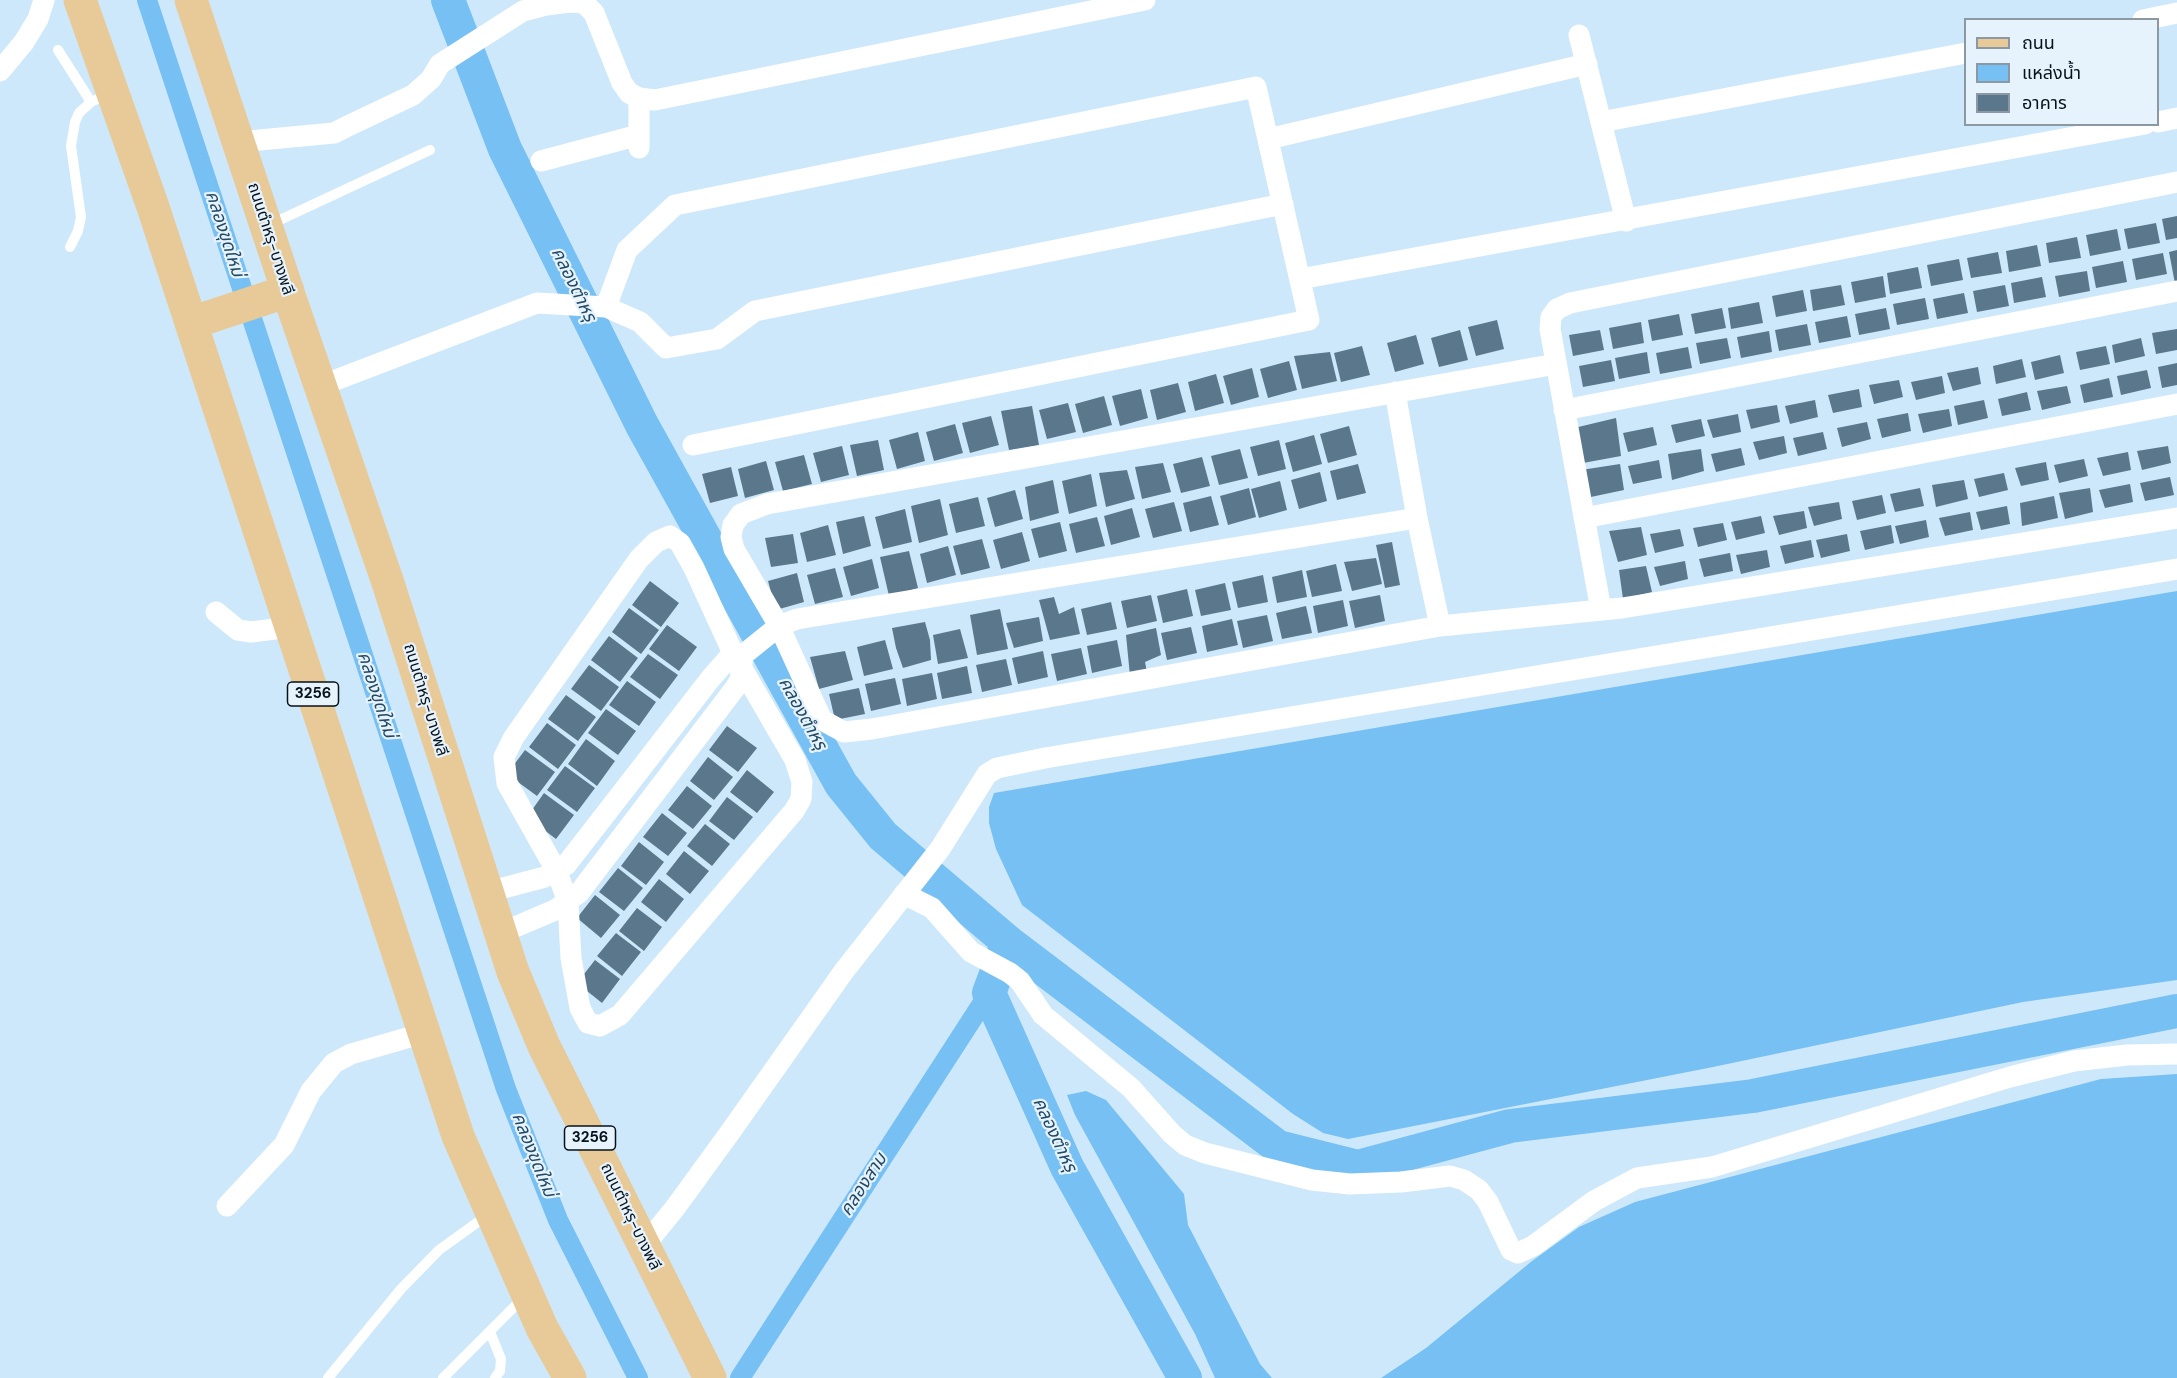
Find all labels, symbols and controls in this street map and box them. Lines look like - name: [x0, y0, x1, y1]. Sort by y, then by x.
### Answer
- legend: [1964, 18, 2159, 126]
- text: ถนน: [2022, 31, 2055, 55]
- text: แหล่งน้ำ: [2022, 61, 2081, 85]
- text: อาคาร: [2022, 91, 2067, 115]
- street label: ถนนตำหรุ-บางพลี: [243, 180, 297, 298]
- water label: คลองขุดใหม่: [200, 188, 248, 280]
- water label: คลองตำหรุ: [546, 245, 600, 325]
- street label: ถนนตำหรุ-บางพลี: [399, 641, 451, 759]
- water label: คลองขุดใหม่: [352, 649, 400, 741]
- water label: คลองตำหรุ: [773, 674, 831, 754]
- road number: 3256: [288, 682, 338, 706]
- water label: คลองตำหรุ: [1027, 1094, 1081, 1176]
- water label: คลองขุดใหม่: [506, 1110, 560, 1200]
- road number: 3256: [564, 1126, 616, 1150]
- water label: คลองสาม: [836, 1150, 892, 1220]
- street label: ถนนตำหรุ-บางพลี: [596, 1160, 664, 1274]

